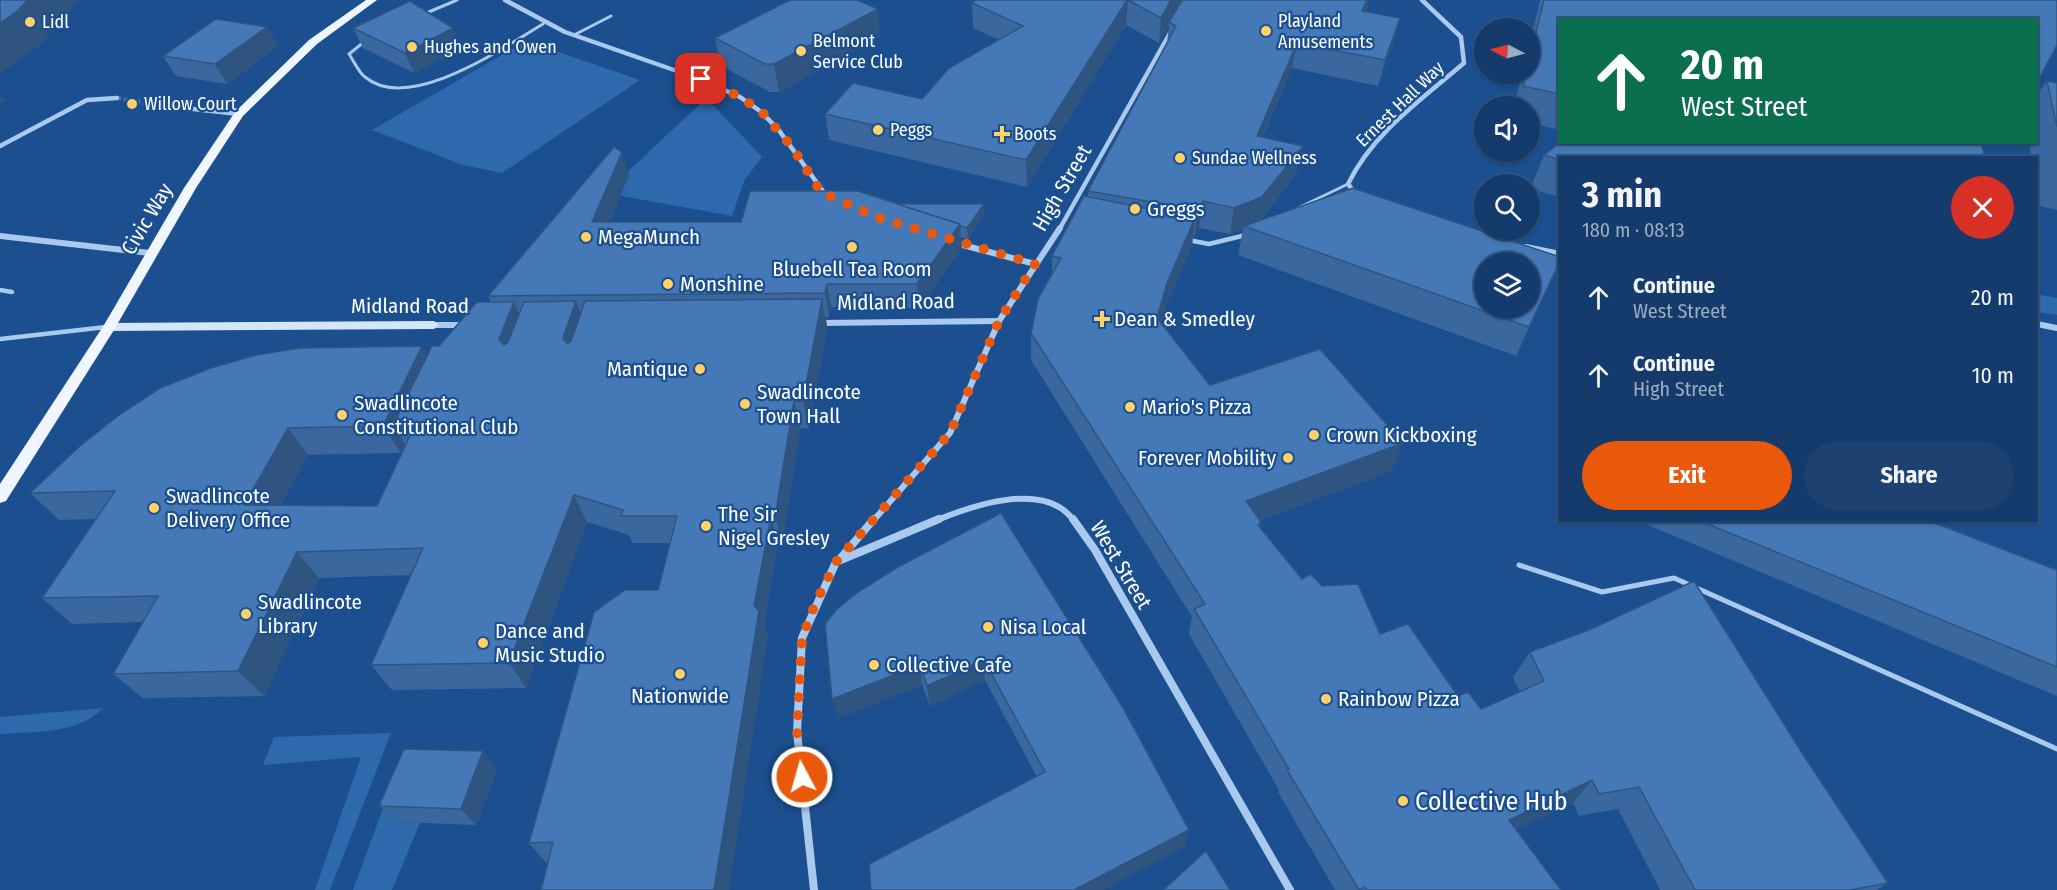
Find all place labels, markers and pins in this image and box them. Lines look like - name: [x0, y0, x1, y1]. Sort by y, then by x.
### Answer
- place label: Playland Amusements: [1278, 10, 1373, 53]
- place label: Lidl: [42, 11, 69, 33]
- marker: Lidl: [23, 15, 37, 29]
- marker: Playland Amusements: [1259, 24, 1273, 38]
- place label: Belmont Service Club: [813, 30, 903, 73]
- place label: Hughes and Owen: [424, 36, 557, 58]
- marker: Hughes and Owen: [405, 40, 419, 54]
- marker: Belmont Service Club: [794, 44, 808, 58]
- pin: [675, 53, 726, 104]
- place label: Willow Court: [144, 93, 237, 115]
- marker: Willow Court: [125, 97, 139, 111]
- place label: Peggs: [890, 119, 933, 141]
- marker: Peggs: [871, 123, 885, 137]
- place label: Boots: [1014, 123, 1057, 145]
- marker: Boots: [995, 127, 1009, 141]
- place label: Sundae Wellness: [1192, 147, 1317, 169]
- marker: Sundae Wellness: [1173, 151, 1187, 165]
- place label: Greggs: [1147, 196, 1205, 222]
- marker: Greggs: [1128, 202, 1142, 216]
- place label: MegaMunch: [598, 224, 700, 250]
- marker: MegaMunch: [579, 230, 593, 244]
- marker: Bluebell Tea Room: [845, 240, 859, 254]
- place label: Bluebell Tea Room: [772, 256, 932, 282]
- place label: Monshine: [680, 271, 764, 297]
- marker: Monshine: [661, 277, 675, 291]
- place label: Dean & Smedley: [1114, 306, 1256, 332]
- marker: Dean & Smedley: [1095, 312, 1109, 326]
- place label: Mantique: [607, 356, 688, 382]
- marker: Mantique: [693, 362, 707, 376]
- place label: Swadlincote Town Hall: [757, 379, 861, 429]
- place label: Swadlincote Constitutional Club: [354, 390, 518, 440]
- place label: Mario's Pizza: [1142, 394, 1252, 420]
- marker: Swadlincote Town Hall: [738, 397, 752, 411]
- marker: Mario's Pizza: [1123, 400, 1137, 414]
- marker: Swadlincote Constitutional Club: [335, 408, 349, 422]
- place label: Crown Kickboxing: [1326, 422, 1477, 448]
- marker: Crown Kickboxing: [1307, 428, 1321, 442]
- place label: Forever Mobility: [1138, 445, 1277, 471]
- marker: Forever Mobility: [1281, 451, 1295, 465]
- place label: Swadlincote Delivery Office: [166, 483, 290, 533]
- marker: Swadlincote Delivery Office: [147, 501, 161, 515]
- place label: The Sir Nigel Gresley: [718, 501, 830, 551]
- marker: The Sir Nigel Gresley: [699, 519, 713, 533]
- place label: Swadlincote Library: [258, 589, 362, 639]
- marker: Swadlincote Library: [239, 607, 253, 621]
- place label: Nisa Local: [1000, 614, 1087, 640]
- place label: Dance and Music Studio: [495, 618, 605, 668]
- marker: Nisa Local: [981, 620, 995, 634]
- marker: Dance and Music Studio: [476, 636, 490, 650]
- place label: Collective Cafe: [886, 652, 1012, 678]
- marker: Collective Cafe: [867, 658, 881, 672]
- marker: Nationwide: [673, 667, 687, 681]
- place label: Nationwide: [631, 683, 729, 709]
- place label: Rainbow Pizza: [1338, 686, 1460, 712]
- marker: Rainbow Pizza: [1319, 692, 1333, 706]
- place label: Collective Hub: [1415, 786, 1568, 817]
- marker: Collective Hub: [1396, 794, 1410, 808]

